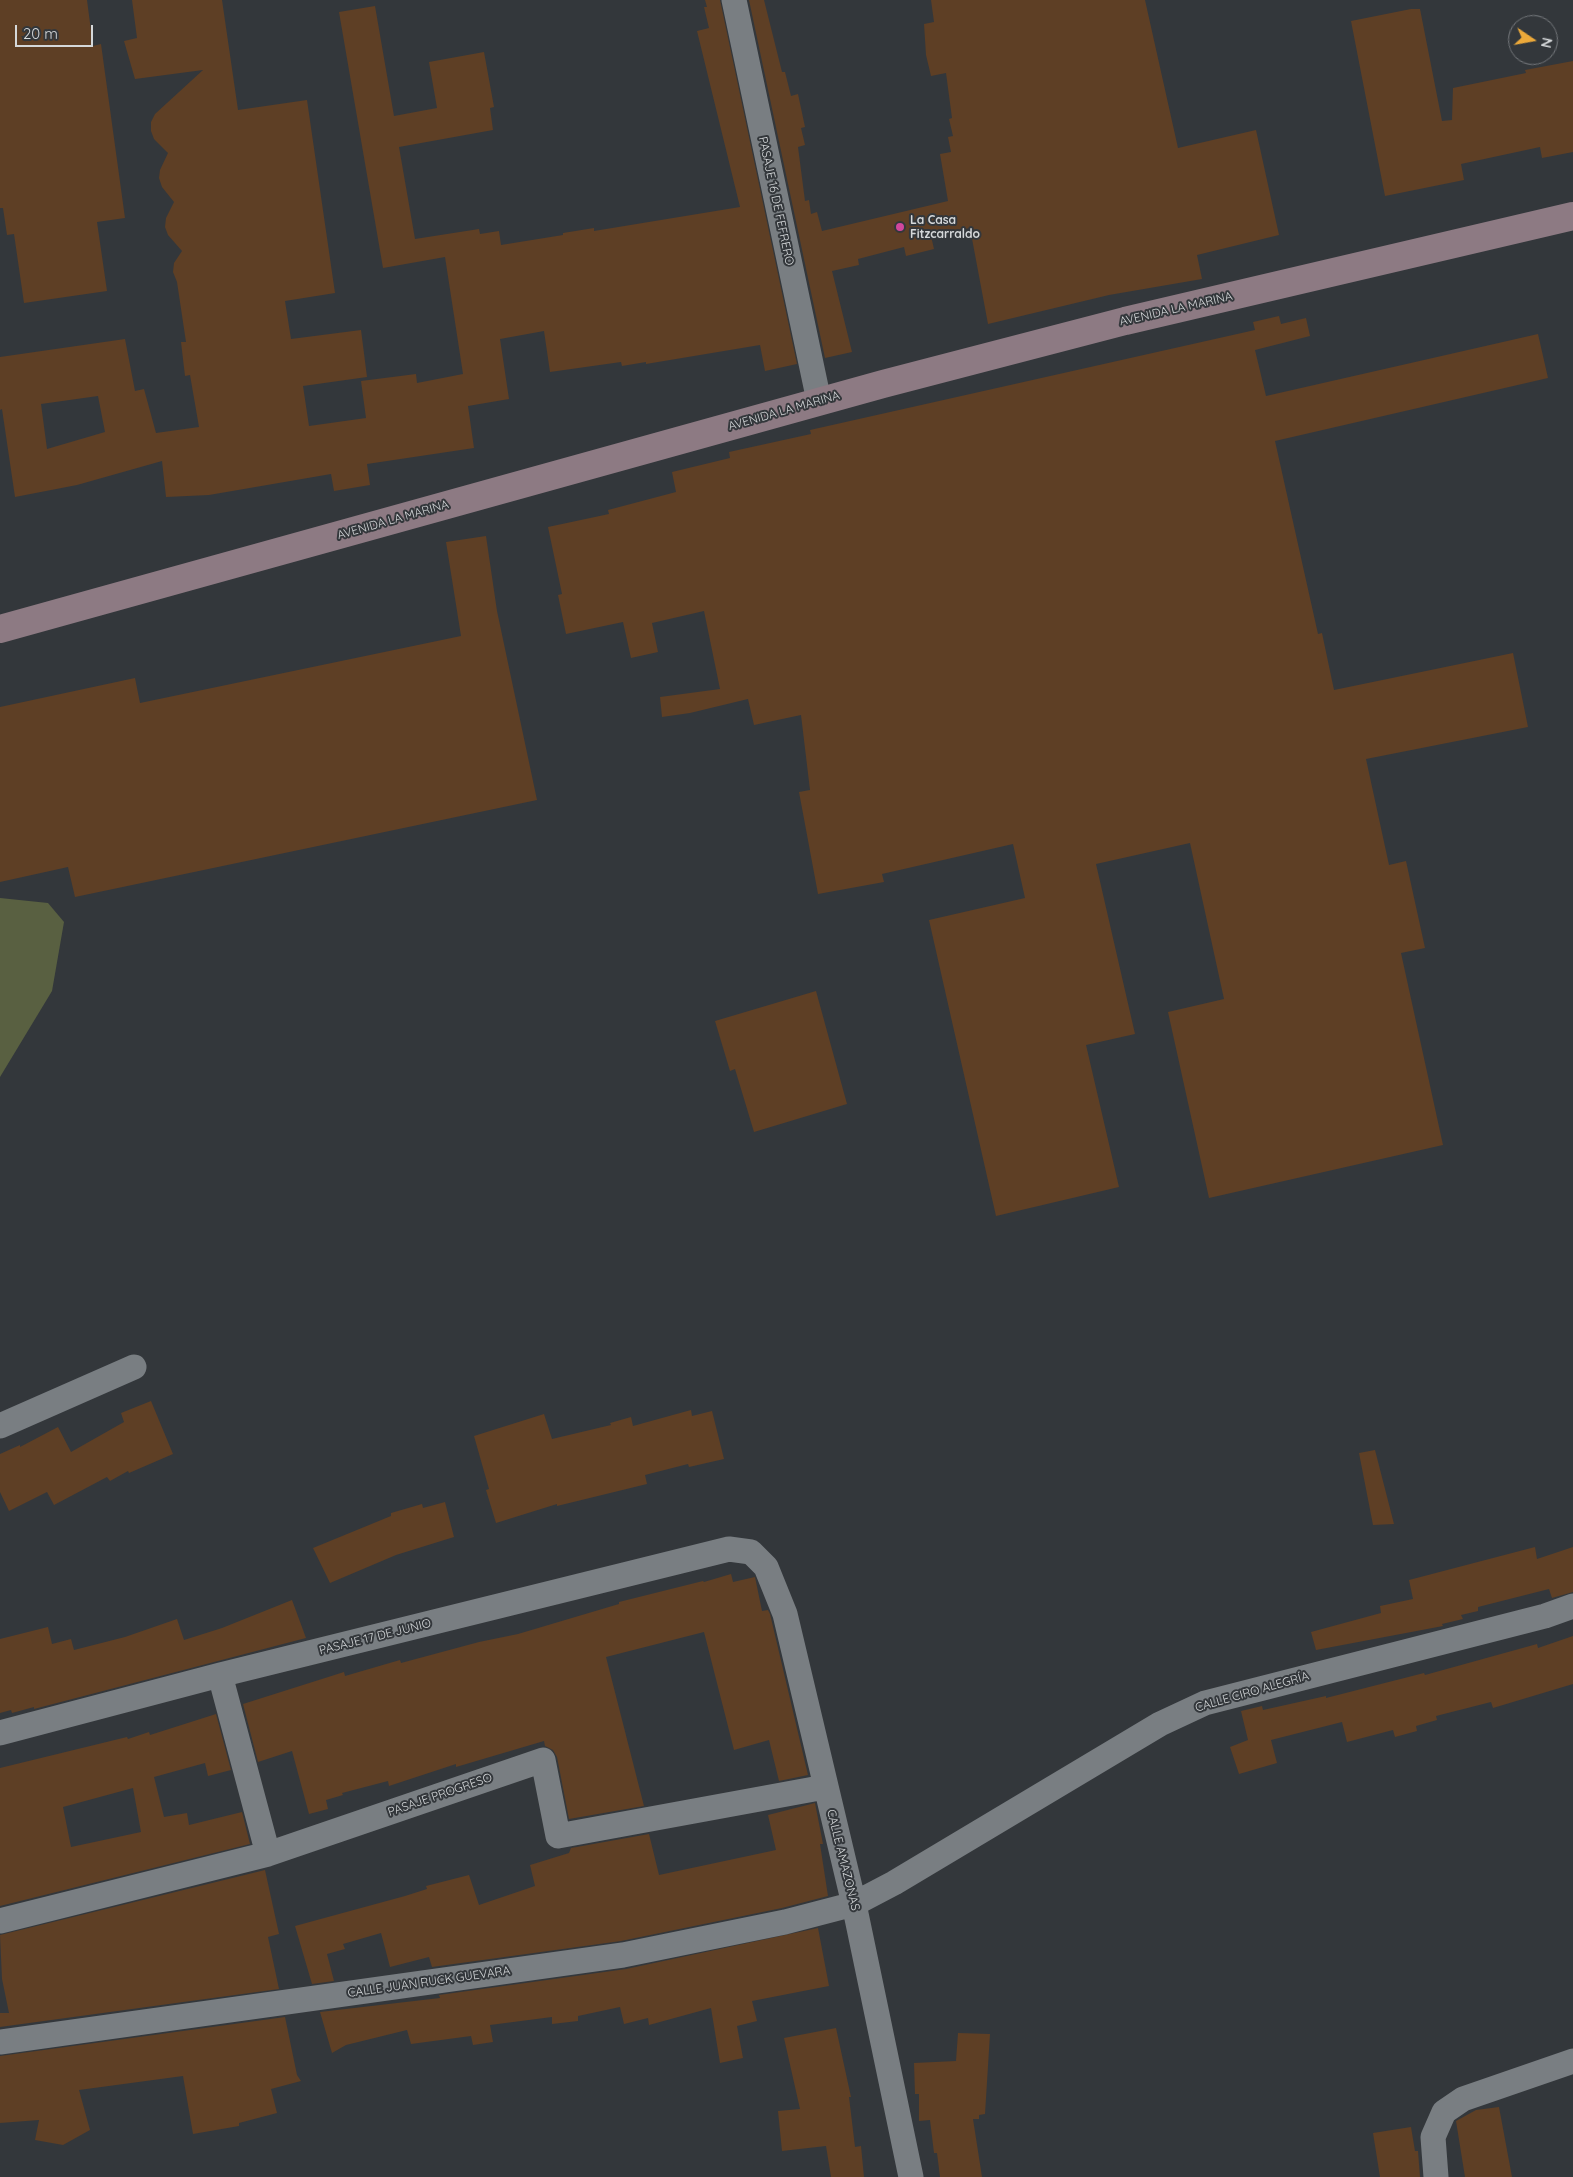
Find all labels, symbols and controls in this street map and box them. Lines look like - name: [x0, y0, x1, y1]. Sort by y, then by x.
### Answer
- scale bar: [18, 15, 95, 47]
- north arrow: [1508, 15, 1558, 65]
- text: 20 m: [23, 24, 58, 43]
- text: N: [1537, 36, 1557, 50]
- street label: PASAJE 16 DE FEFRERO: [755, 135, 797, 267]
- place label: La Casa Fitzcarraldo: [910, 213, 980, 241]
- marker: La Casa Fitzcarraldo: [894, 221, 906, 233]
- street label: AVENIDA LA MARINA: [1118, 289, 1234, 329]
- street label: AVENIDA LA MARINA: [727, 388, 841, 434]
- street label: AVENIDA LA MARINA: [336, 497, 450, 543]
- street label: PASAJE 17 DE JUNIO: [318, 1616, 432, 1658]
- street label: CALLE CIRO ALEGRÍA: [1193, 1669, 1311, 1715]
- street label: PASAJE PROGRESO: [386, 1770, 494, 1820]
- street label: CALLE AMAZONAS: [823, 1808, 863, 1912]
- street label: CALLE JUAN RUCK GUEVARA: [347, 1963, 511, 2001]

